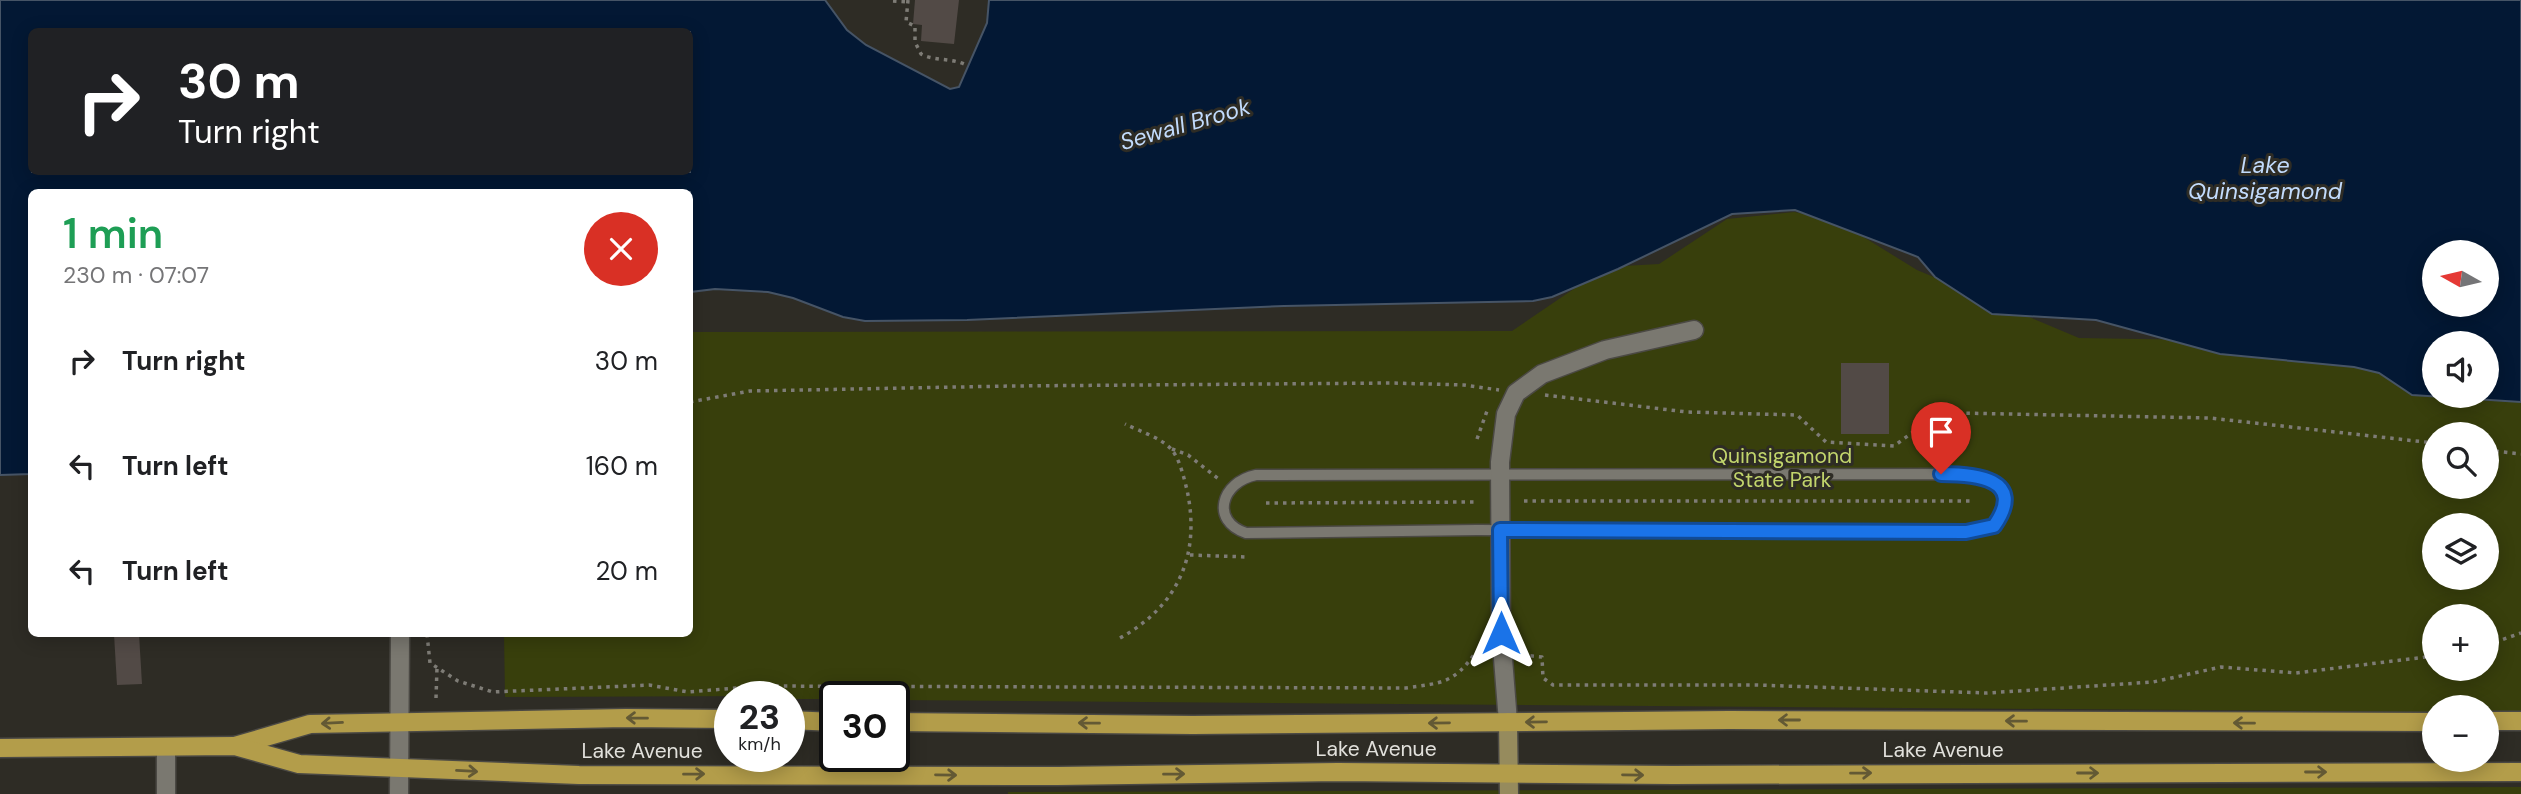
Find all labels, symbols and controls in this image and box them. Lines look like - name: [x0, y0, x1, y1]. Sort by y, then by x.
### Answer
- text: 30 m: [178, 49, 300, 113]
- icon: right: [63, 56, 154, 147]
- water label: Sewall Brook: [1116, 91, 1254, 157]
- text: Turn right: [178, 111, 320, 153]
- water label: Lake Quinsigamond: [2188, 150, 2343, 206]
- text: 1 min: [63, 206, 163, 261]
- button: close: [584, 212, 658, 286]
- north arrow: [2422, 240, 2499, 317]
- map controls: [2422, 240, 2499, 772]
- text: 230 m · 07:07: [63, 260, 209, 290]
- button: sound: [2422, 331, 2499, 408]
- icon: right: [63, 342, 101, 380]
- text: Turn right: [122, 344, 246, 378]
- text: 30 m: [595, 344, 658, 378]
- pin: [1911, 402, 1971, 474]
- icon: arrive: [1922, 413, 1960, 451]
- button: search: [2422, 422, 2499, 499]
- park label: Quinsigamond State Park: [1712, 442, 1852, 494]
- icon: left: [63, 447, 101, 485]
- text: Turn left: [122, 449, 229, 483]
- text: 160 m: [586, 449, 658, 483]
- button: layers: [2422, 513, 2499, 590]
- icon: left: [63, 552, 101, 590]
- text: Turn left: [122, 554, 229, 588]
- text: 20 m: [595, 554, 658, 588]
- position arrow: [1464, 596, 1538, 670]
- button: +: [2422, 604, 2499, 681]
- speed limit sign: 30: [819, 681, 910, 772]
- text: 23: [739, 694, 780, 740]
- button: −: [2422, 695, 2499, 772]
- one-way arrow: [626, 711, 649, 725]
- one-way arrow: [1777, 714, 1800, 727]
- one-way arrow: [2005, 714, 2028, 727]
- one-way arrow: [1525, 715, 1548, 729]
- one-way arrow: [1428, 716, 1451, 730]
- one-way arrow: [2232, 716, 2255, 730]
- one-way arrow: [321, 717, 344, 730]
- one-way arrow: [1078, 717, 1101, 730]
- text: km/h: [738, 732, 781, 756]
- street label: Lake Avenue: [1315, 735, 1437, 763]
- street label: Lake Avenue: [1882, 736, 2004, 764]
- street label: Lake Avenue: [581, 737, 703, 765]
- one-way arrow: [455, 765, 478, 778]
- one-way arrow: [2304, 765, 2327, 779]
- one-way arrow: [1849, 766, 1872, 780]
- one-way arrow: [2077, 766, 2100, 780]
- one-way arrow: [1162, 767, 1185, 781]
- one-way arrow: [683, 768, 706, 781]
- one-way arrow: [1622, 768, 1645, 781]
- one-way arrow: [935, 769, 958, 782]

